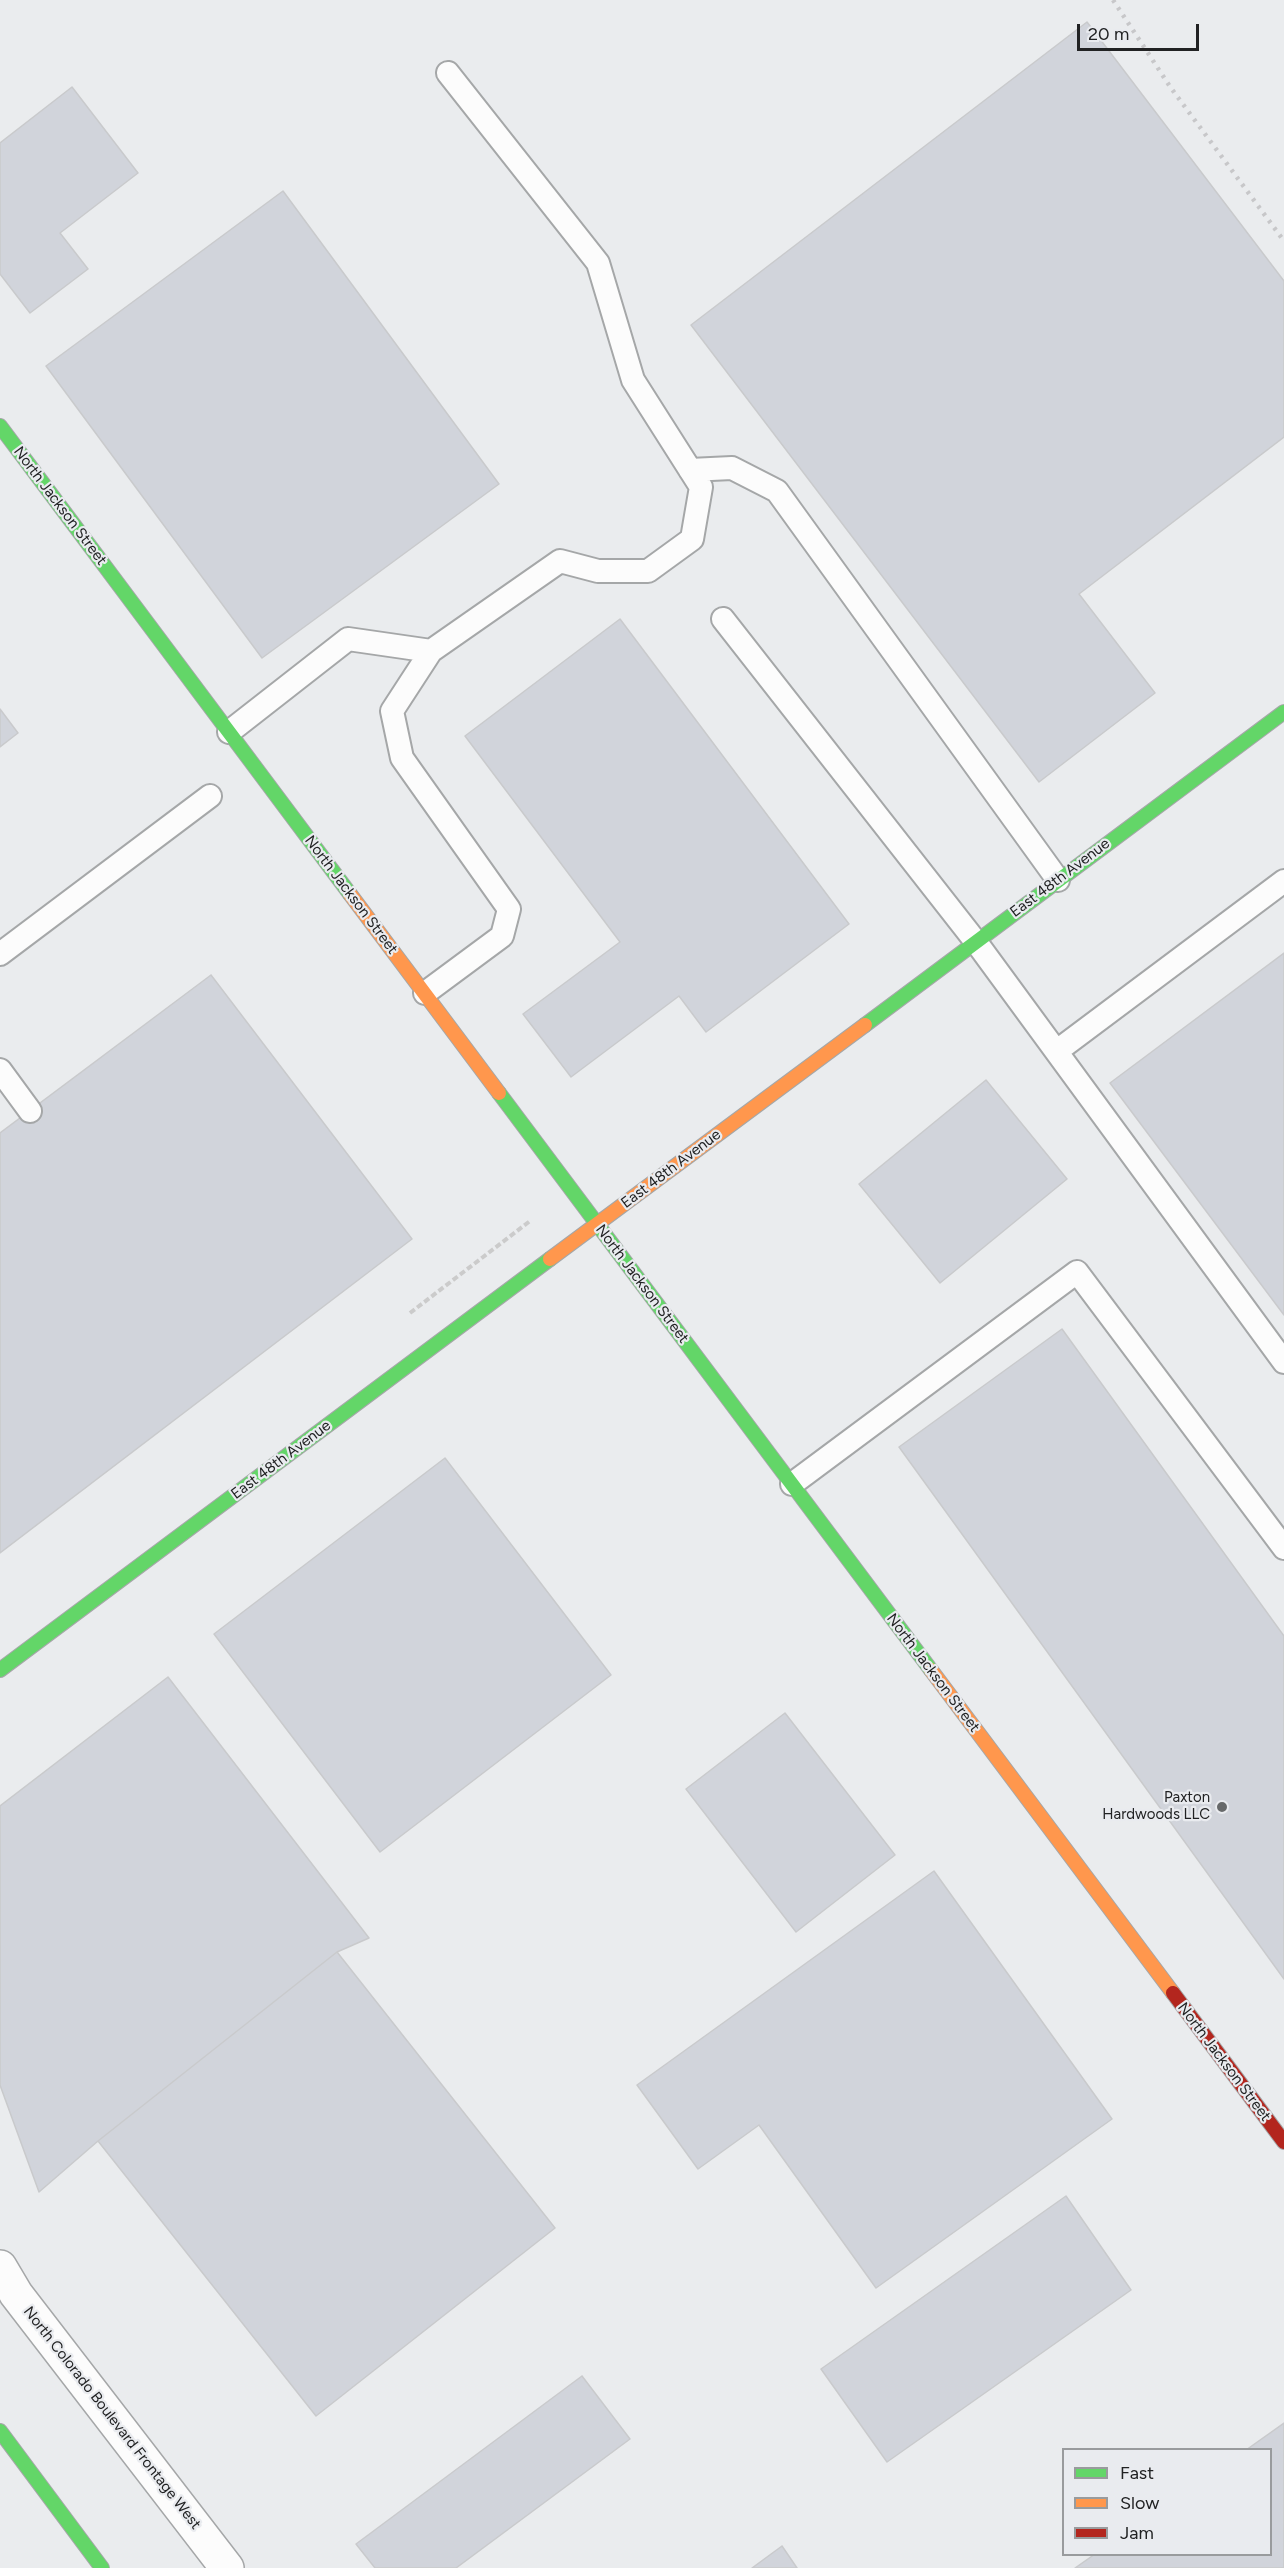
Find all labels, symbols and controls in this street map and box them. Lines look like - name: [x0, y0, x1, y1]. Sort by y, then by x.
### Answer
- scale bar: [1080, 12, 1202, 50]
- text: 20 m: [1088, 23, 1129, 45]
- street label: North Jackson Street: [10, 443, 110, 569]
- street label: North Jackson Street: [301, 832, 401, 958]
- street label: East 48th Avenue: [1007, 835, 1113, 921]
- street label: East 48th Avenue: [618, 1126, 724, 1212]
- street label: North Jackson Street: [592, 1221, 692, 1347]
- street label: East 48th Avenue: [228, 1417, 334, 1503]
- street label: North Jackson Street: [883, 1610, 983, 1736]
- place label: Paxton Hardwoods LLC: [1102, 1789, 1210, 1824]
- marker: Paxton Hardwoods LLC: [1215, 1800, 1229, 1814]
- street label: North Jackson Street: [1174, 1999, 1274, 2125]
- street label: North Colorado Boulevard Frontage West: [19, 2303, 205, 2533]
- legend: [1062, 2448, 1272, 2556]
- text: Fast: [1120, 2462, 1154, 2484]
- text: Slow: [1120, 2492, 1159, 2514]
- text: Jam: [1120, 2522, 1154, 2544]

